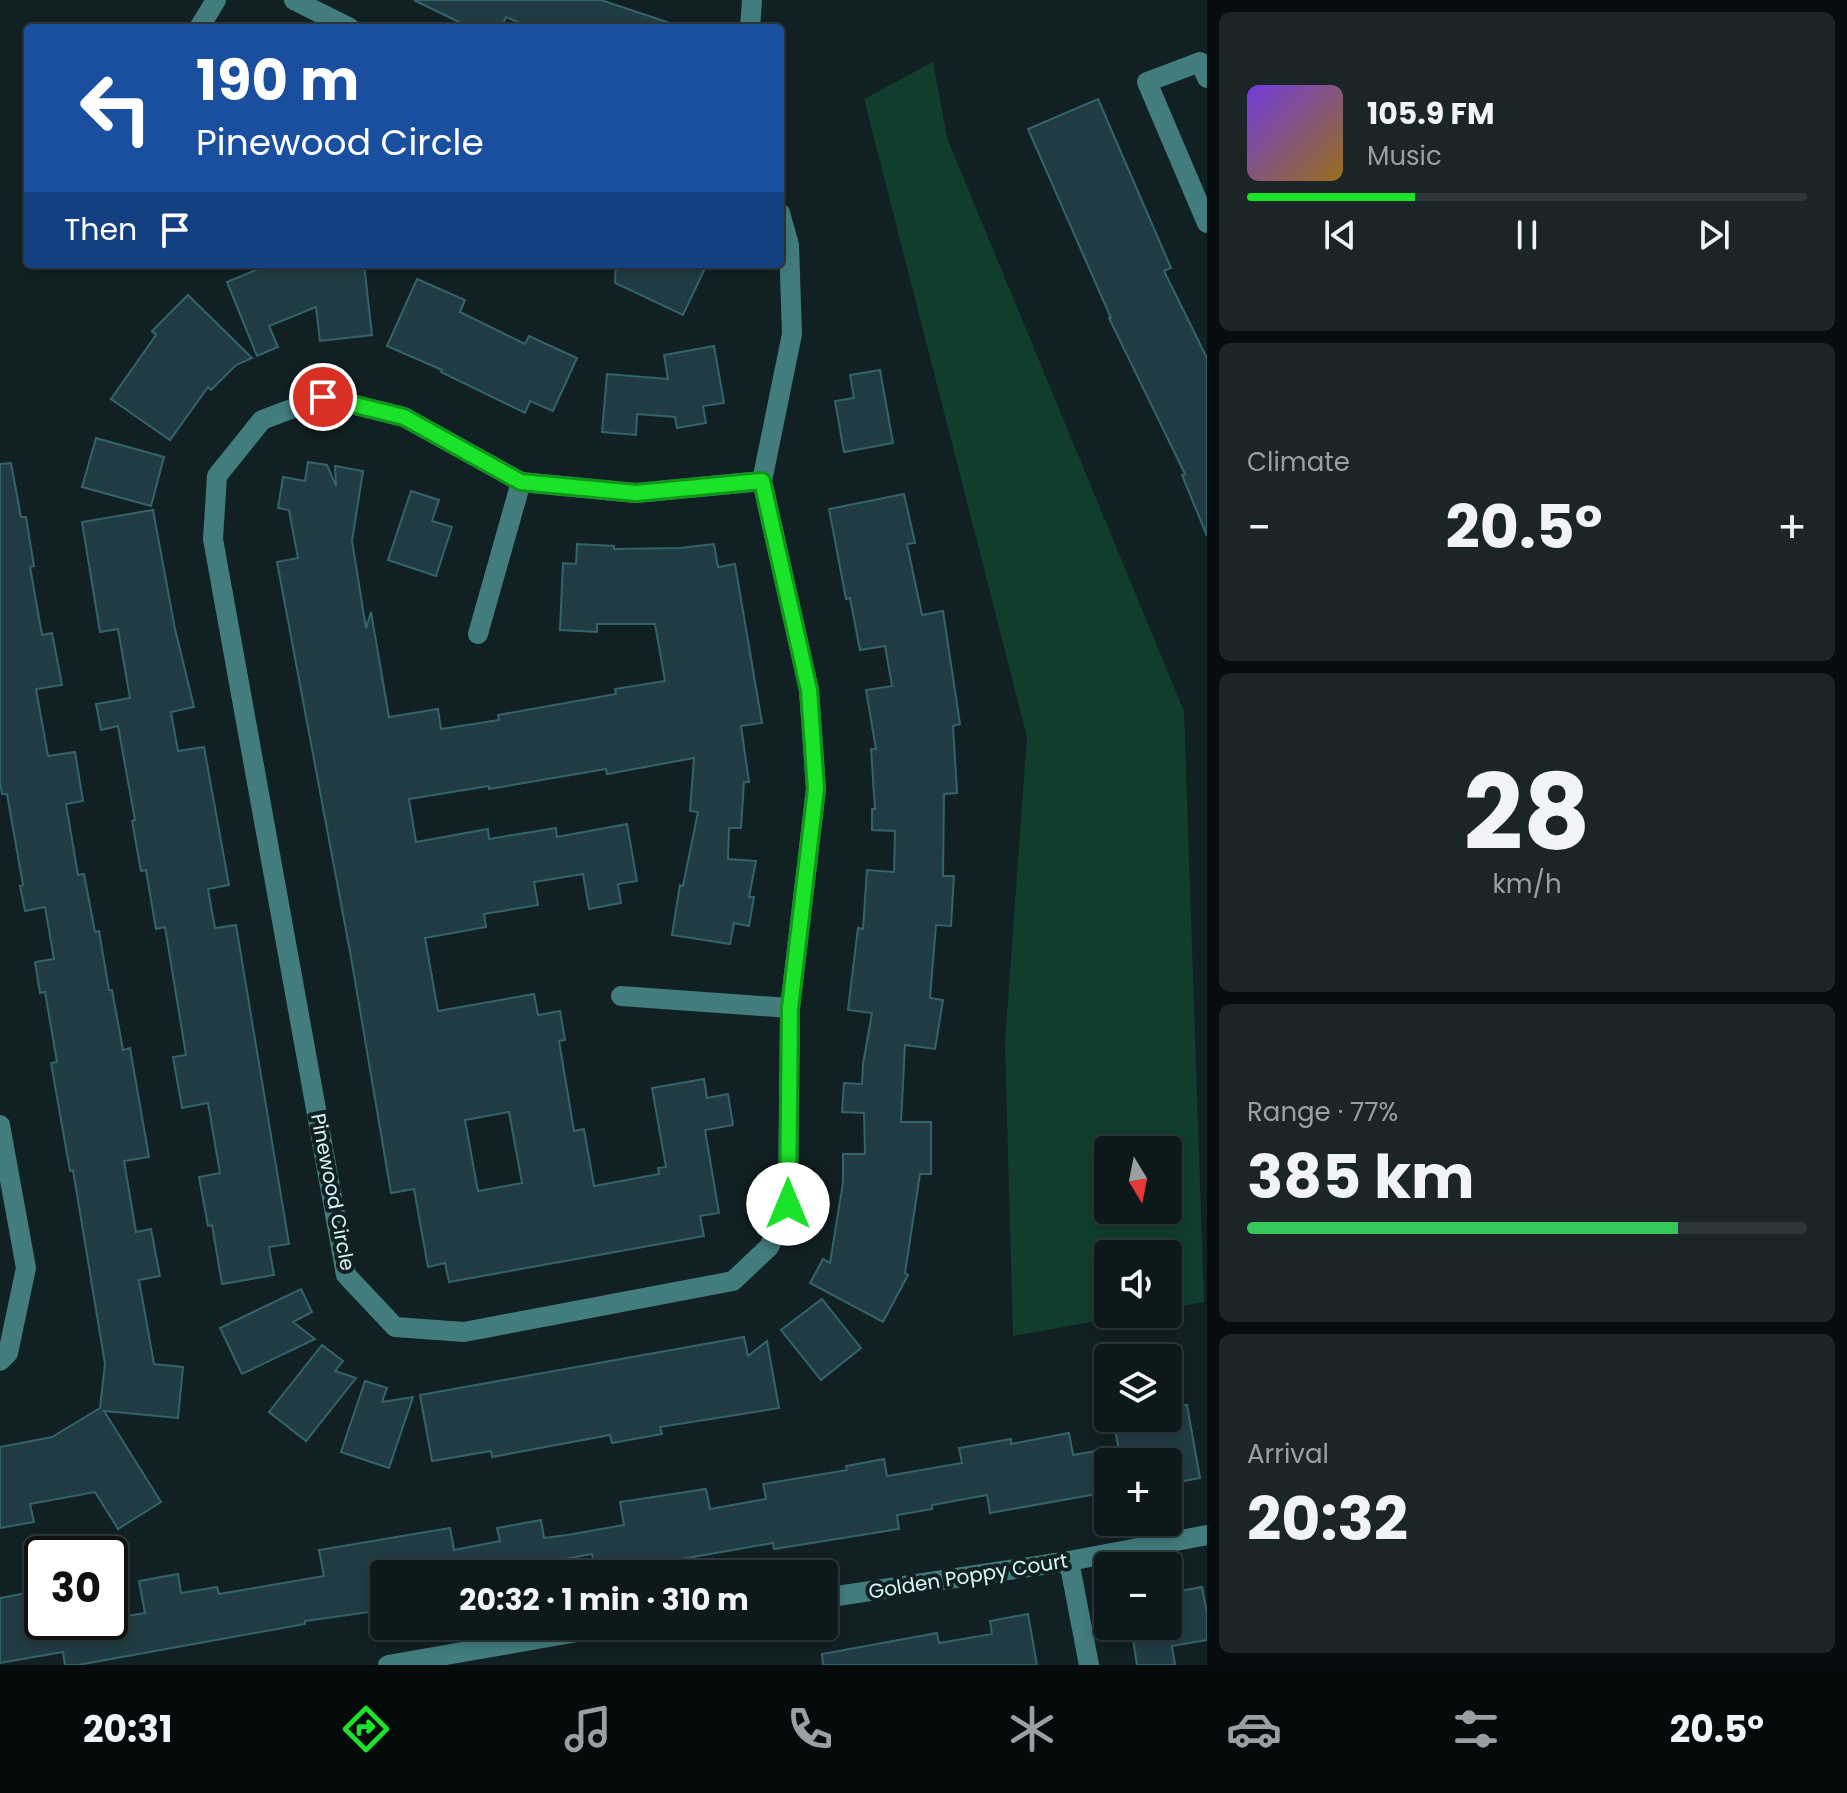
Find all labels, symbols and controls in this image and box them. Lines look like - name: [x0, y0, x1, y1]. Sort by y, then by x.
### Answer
- text: 190 m: [196, 41, 359, 120]
- icon: left: [64, 56, 168, 160]
- text: 105.9 FM: [1367, 92, 1495, 135]
- text: Pinewood Circle: [196, 117, 484, 168]
- text: Music: [1367, 138, 1442, 174]
- text: Then: [64, 208, 137, 251]
- icon: arrive: [153, 208, 197, 252]
- icon: previous: [1318, 213, 1362, 257]
- icon: pause: [1505, 213, 1549, 257]
- icon: next: [1692, 213, 1736, 257]
- pin: [289, 363, 357, 431]
- icon: arrive: [301, 375, 345, 419]
- text: Climate: [1247, 444, 1350, 480]
- text: 20.5°: [1446, 485, 1603, 569]
- text: −: [1247, 497, 1271, 558]
- text: +: [1777, 497, 1807, 558]
- text: 28: [1464, 740, 1590, 885]
- text: km/h: [1492, 866, 1562, 902]
- text: Range · 77%: [1247, 1094, 1398, 1130]
- street label: Pinewood Circle: [304, 1111, 362, 1273]
- text: 385 km: [1247, 1135, 1475, 1219]
- north arrow: [1094, 1136, 1182, 1224]
- map controls: [1094, 1136, 1182, 1640]
- position arrow: [746, 1162, 830, 1246]
- button: sound: [1094, 1240, 1182, 1328]
- button: layers: [1094, 1344, 1182, 1432]
- text: Arrival: [1247, 1436, 1329, 1472]
- button: +: [1094, 1448, 1182, 1536]
- text: 20:32: [1247, 1477, 1408, 1561]
- speed limit sign: 30: [24, 1536, 128, 1640]
- street label: Golden Poppy Court: [866, 1546, 1070, 1606]
- button: −: [1094, 1552, 1182, 1640]
- text: 20:32 · 1 min · 310 m: [459, 1578, 749, 1621]
- icon: directions: [338, 1701, 394, 1757]
- icon: music: [560, 1701, 616, 1757]
- icon: phone: [782, 1701, 838, 1757]
- icon: climate: [1004, 1701, 1060, 1757]
- icon: car: [1226, 1701, 1282, 1757]
- icon: filters: [1448, 1701, 1504, 1757]
- text: 20:31: [83, 1704, 173, 1755]
- text: 20.5°: [1670, 1704, 1764, 1755]

